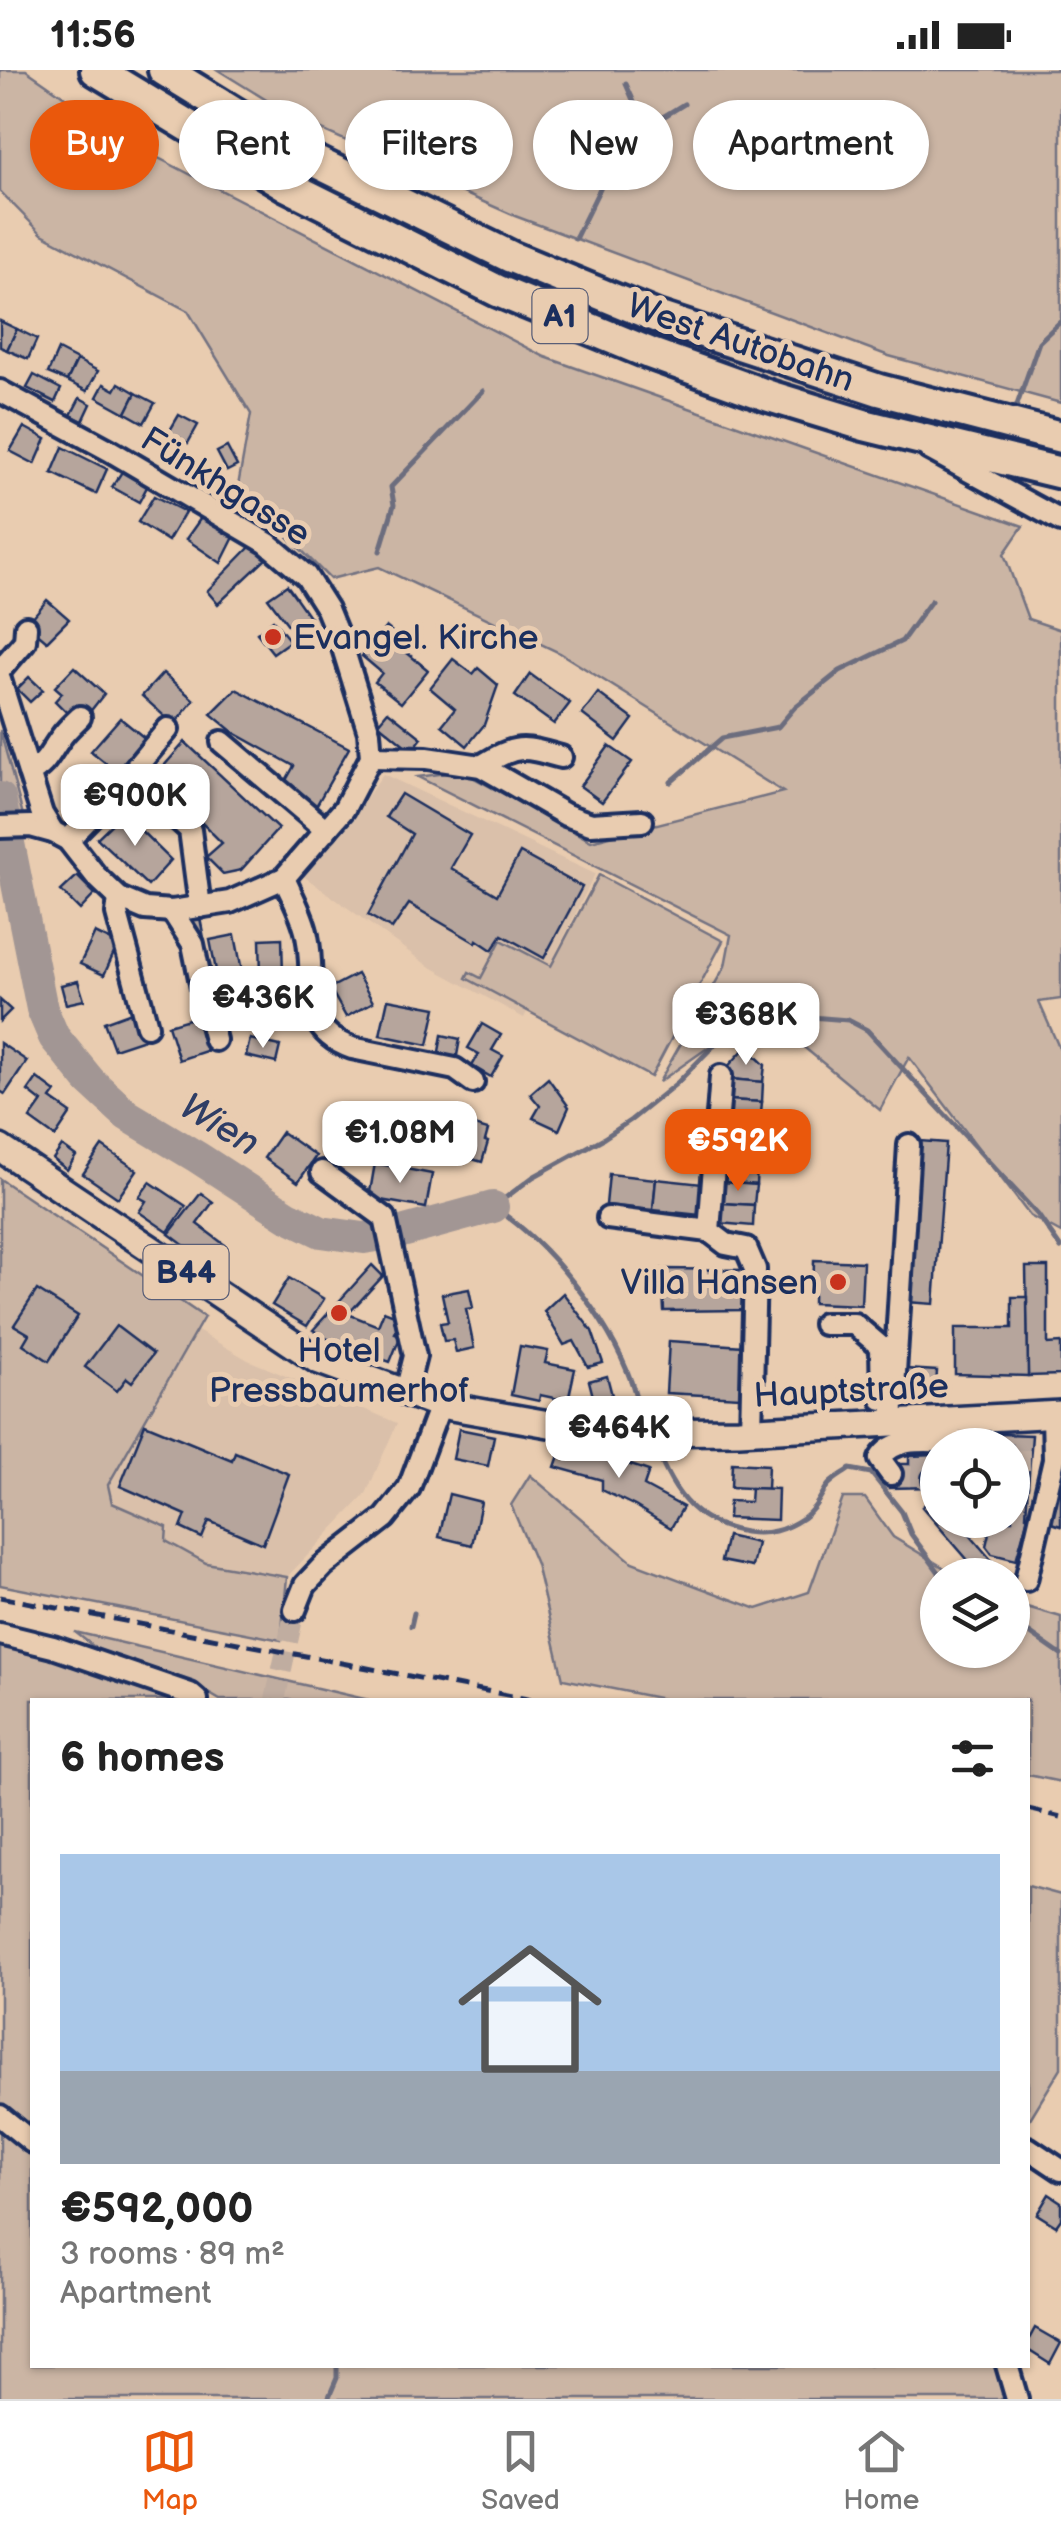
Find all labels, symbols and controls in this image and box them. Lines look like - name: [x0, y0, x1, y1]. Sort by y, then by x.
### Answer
- text: 11:56: [50, 13, 136, 58]
- chip: Buy: [30, 100, 159, 190]
- chip: Rent: [179, 100, 325, 190]
- chip: Filters: [345, 100, 513, 190]
- chip: New: [533, 100, 673, 190]
- chip: Apartment: [693, 100, 929, 190]
- street label: West Autobahn: [622, 285, 860, 402]
- road number: A1: [532, 289, 588, 343]
- street label: Fünkhgasse: [132, 418, 318, 556]
- place label: Evangel. Kirche: [293, 617, 539, 660]
- marker: Evangel. Kirche: [262, 626, 284, 648]
- pin: €900K: [65, 764, 205, 849]
- text: €900K: [83, 777, 187, 816]
- pin: €436K: [193, 966, 333, 1051]
- text: €436K: [212, 979, 314, 1018]
- pin: €368K: [676, 983, 816, 1068]
- text: €368K: [694, 996, 798, 1035]
- water label: Wien: [171, 1084, 267, 1166]
- pin: €1.08M: [319, 1101, 481, 1186]
- pin: €592K: [668, 1109, 808, 1194]
- text: €1.08M: [344, 1114, 456, 1153]
- text: €592K: [687, 1122, 789, 1161]
- road number: B44: [144, 1245, 228, 1299]
- place label: Villa Hansen: [621, 1262, 818, 1305]
- marker: Villa Hansen: [827, 1271, 849, 1293]
- marker: Hotel Pressbaumerhof: [328, 1302, 350, 1324]
- place label: Hotel Pressbaumerhof: [209, 1330, 469, 1413]
- street label: Hauptstraße: [752, 1365, 950, 1418]
- pin: €464K: [549, 1396, 689, 1481]
- text: €464K: [568, 1409, 670, 1448]
- map controls: [920, 1428, 1030, 1668]
- button: locate: [920, 1428, 1030, 1538]
- button: layers: [920, 1558, 1030, 1668]
- icon: filters: [945, 1731, 1000, 1786]
- text: 6 homes: [60, 1733, 224, 1784]
- icon: home: [440, 1919, 620, 2099]
- text: €592,000: [60, 2184, 254, 2235]
- text: 3 rooms · 89 m²: [60, 2235, 285, 2274]
- text: Apartment: [60, 2274, 211, 2313]
- tab: Map: [142, 2424, 198, 2517]
- tab: Saved: [481, 2424, 560, 2517]
- tab: Home: [843, 2424, 919, 2517]

